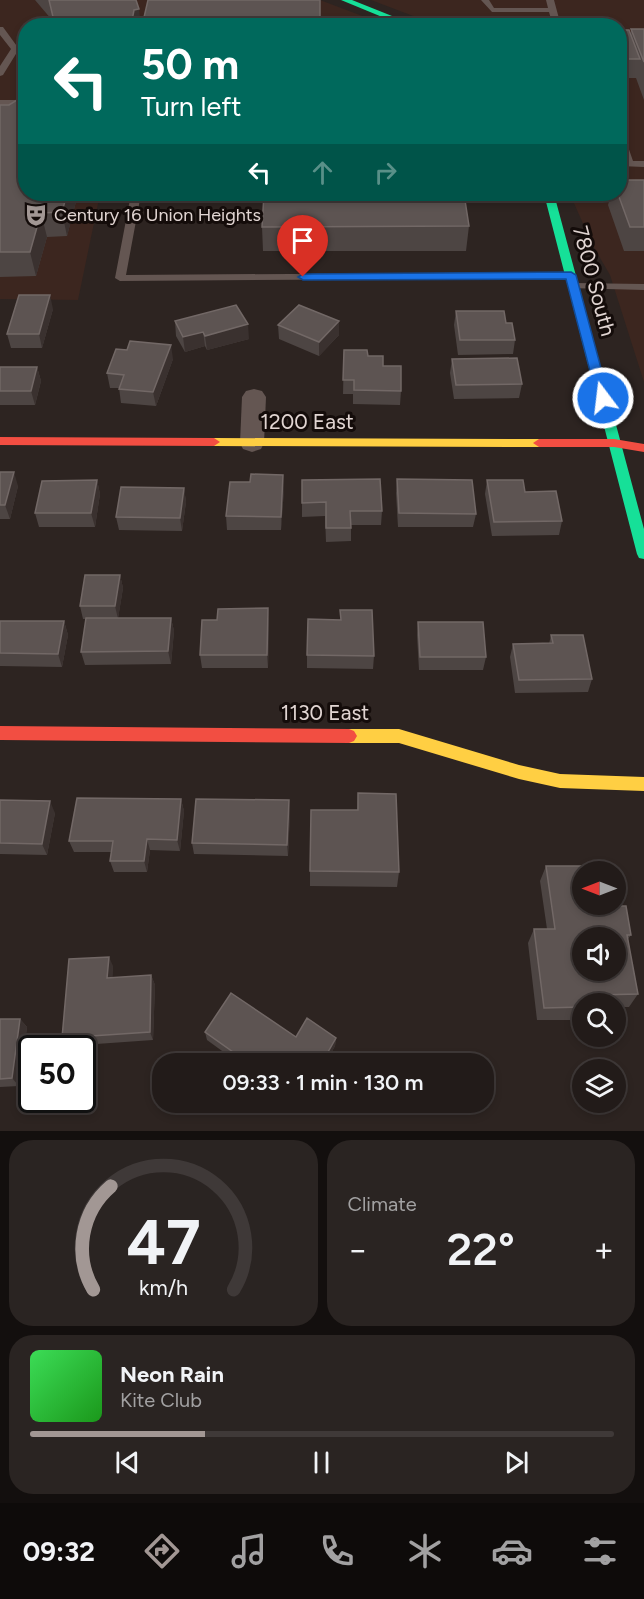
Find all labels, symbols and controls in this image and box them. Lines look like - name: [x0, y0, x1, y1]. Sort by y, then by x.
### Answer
- text: 50 m: [141, 39, 239, 90]
- icon: left: [42, 42, 120, 120]
- text: Turn left: [141, 90, 241, 123]
- icon: left: [243, 156, 276, 189]
- icon: ahead: [306, 156, 339, 189]
- icon: right: [369, 156, 402, 189]
- theatre icon: Century 16 Union Heights: [23, 202, 49, 228]
- place label: Century 16 Union Heights: [54, 204, 261, 226]
- pin: [277, 215, 328, 277]
- street label: 7800 South: [568, 223, 621, 339]
- icon: arrive: [286, 224, 319, 257]
- position arrow: [571, 366, 635, 430]
- street label: 1200 East: [260, 409, 354, 434]
- street label: 1130 East: [281, 700, 369, 725]
- north arrow: [572, 861, 626, 915]
- map controls: [572, 861, 626, 1113]
- button: sound: [572, 927, 626, 981]
- button: search: [572, 993, 626, 1047]
- speed limit sign: 50: [18, 1035, 96, 1113]
- button: layers: [572, 1059, 626, 1113]
- text: 09:33 · 1 min · 130 m: [222, 1069, 424, 1096]
- text: Climate: [348, 1192, 417, 1216]
- text: 47: [126, 1205, 200, 1280]
- text: 22°: [447, 1222, 515, 1276]
- text: −: [348, 1230, 368, 1269]
- text: +: [593, 1230, 614, 1269]
- text: km/h: [139, 1275, 188, 1300]
- text: Neon Rain: [120, 1361, 224, 1388]
- text: Kite Club: [120, 1388, 202, 1412]
- icon: previous: [111, 1446, 144, 1479]
- icon: pause: [305, 1446, 338, 1479]
- icon: next: [500, 1446, 533, 1479]
- icon: directions: [141, 1530, 183, 1572]
- icon: music: [228, 1530, 270, 1572]
- icon: phone: [316, 1530, 358, 1572]
- icon: climate: [404, 1530, 446, 1572]
- icon: car: [491, 1530, 533, 1572]
- icon: filters: [579, 1530, 621, 1572]
- text: 09:32: [23, 1535, 95, 1568]

